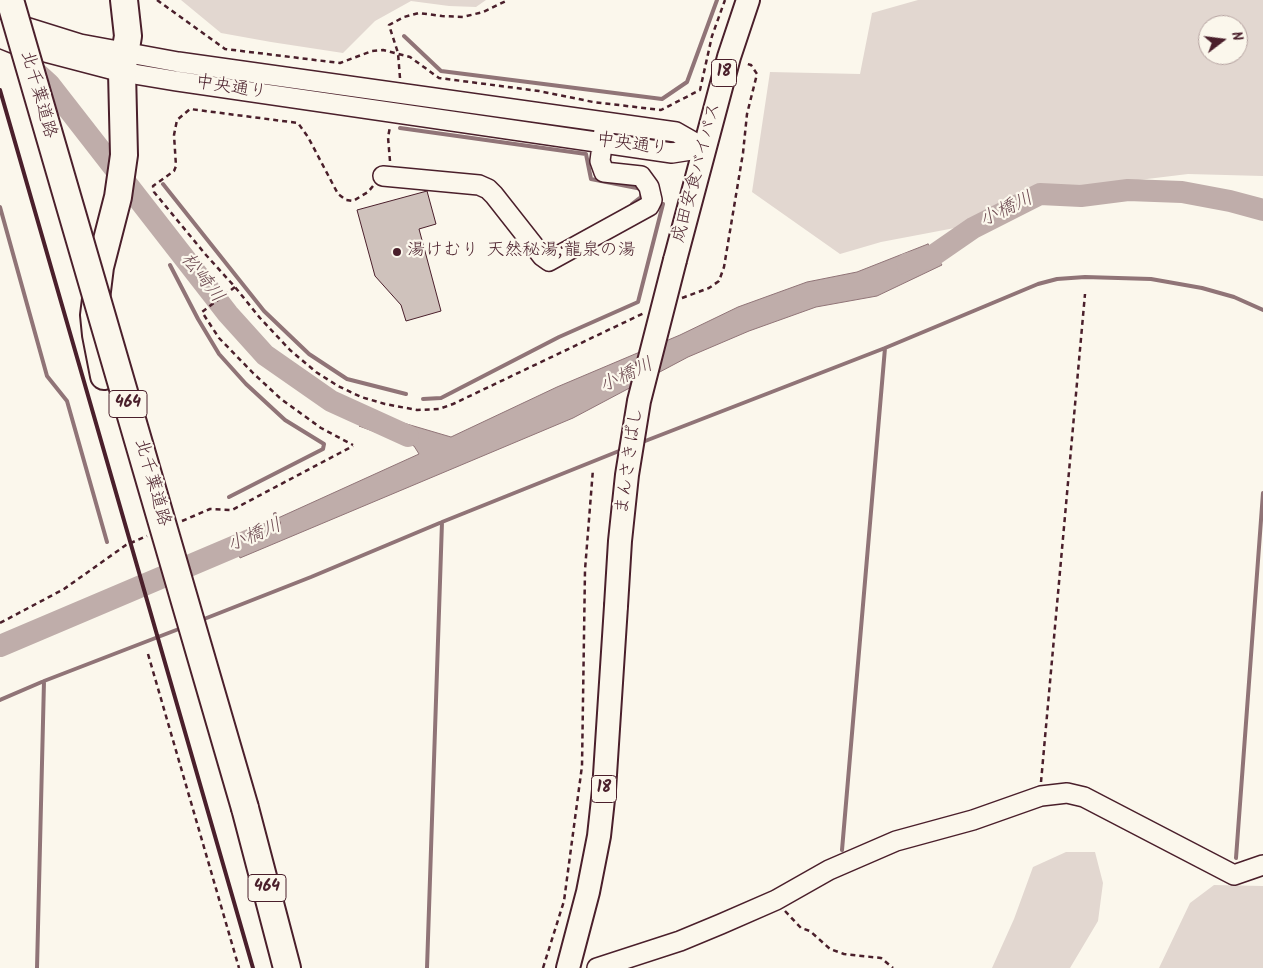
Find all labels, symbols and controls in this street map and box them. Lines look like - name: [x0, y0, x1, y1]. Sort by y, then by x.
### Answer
- north arrow: [1198, 15, 1248, 65]
- text: N: [1225, 29, 1248, 43]
- street label: 北千葉道路: [14, 49, 60, 141]
- road number: 18: [712, 59, 736, 86]
- street label: 中央通り: [194, 73, 268, 105]
- street label: 成田安食バイパス: [669, 101, 727, 245]
- street label: 中央通り: [595, 130, 669, 162]
- water label: 小橋川: [976, 188, 1038, 234]
- place label: 湯けむり 天然秘湯;龍泉の湯: [407, 241, 636, 263]
- marker: 湯けむり 天然秘湯;龍泉の湯: [391, 246, 403, 258]
- water label: 松崎川: [174, 250, 228, 308]
- water label: 小橋川: [596, 355, 658, 399]
- road number: 464: [109, 390, 147, 418]
- street label: まんさきばし: [613, 406, 649, 516]
- street label: 北千葉道路: [128, 437, 174, 529]
- water label: 小橋川: [224, 515, 286, 559]
- road number: 18: [592, 776, 616, 802]
- road number: 464: [248, 874, 286, 901]

